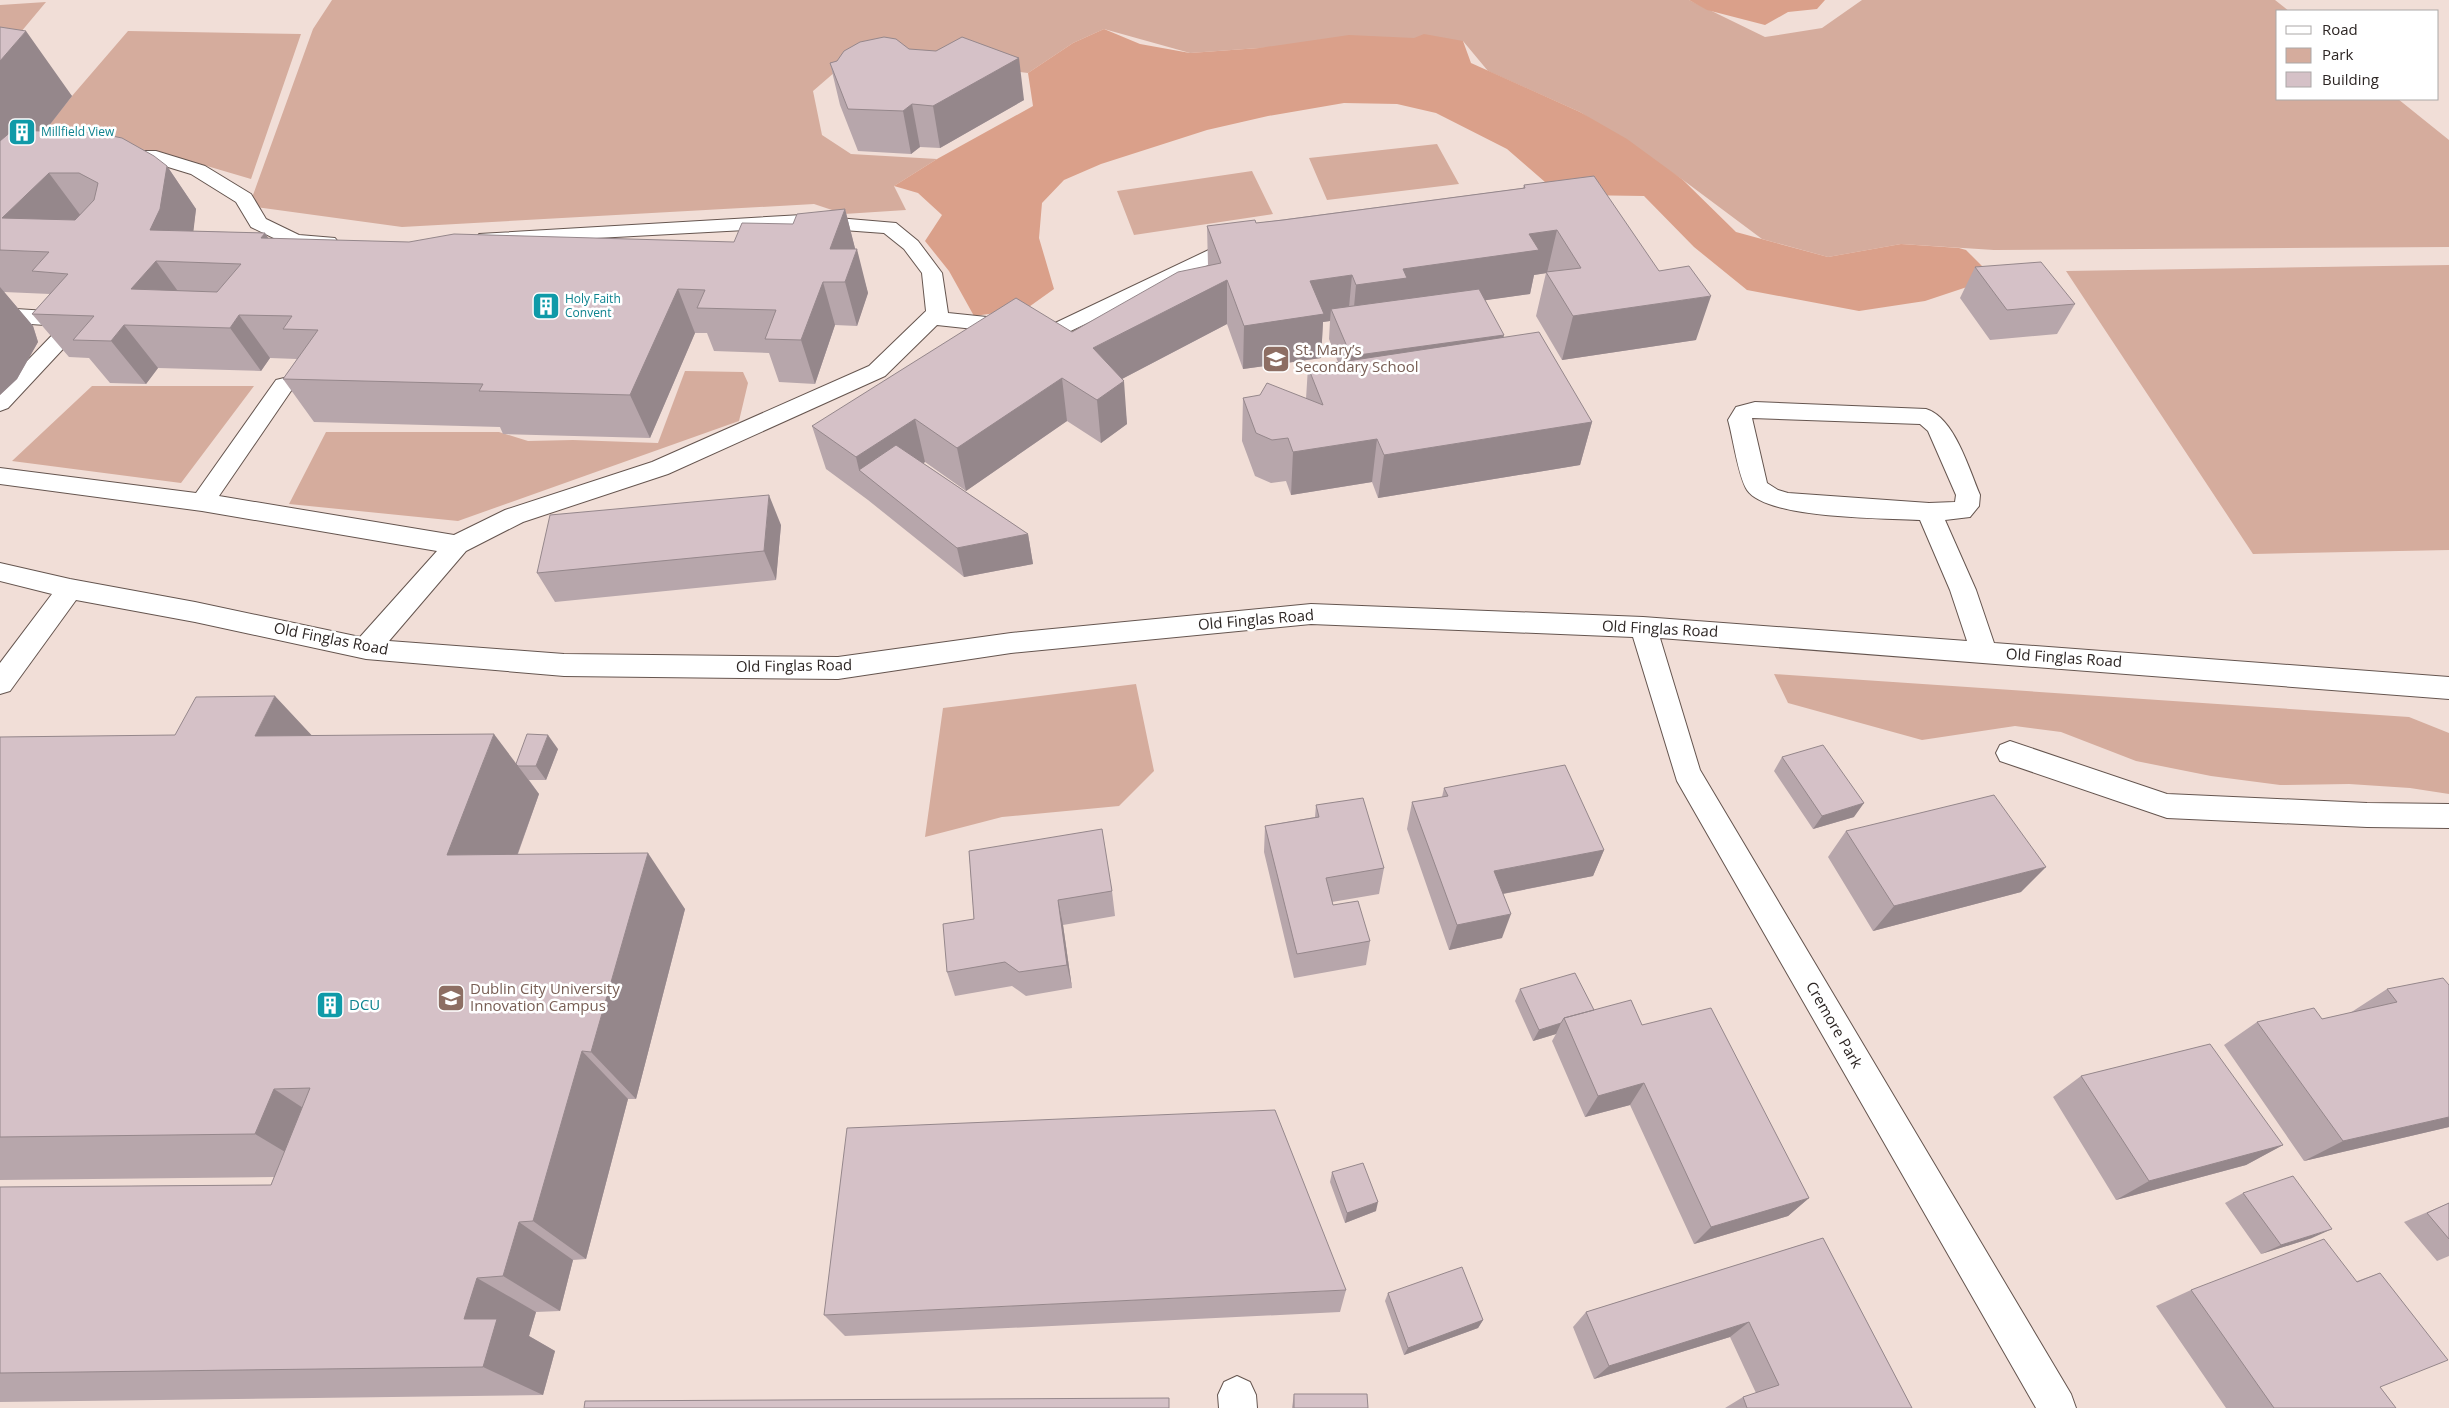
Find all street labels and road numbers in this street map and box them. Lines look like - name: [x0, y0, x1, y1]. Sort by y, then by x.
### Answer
- street label: Old Finglas Road: [1197, 604, 1315, 634]
- street label: Old Finglas Road: [1601, 615, 1719, 641]
- street label: Old Finglas Road: [272, 617, 390, 659]
- street label: Old Finglas Road: [2005, 643, 2123, 671]
- street label: Old Finglas Road: [736, 654, 852, 676]
- street label: Cremore Park: [1802, 978, 1868, 1071]

